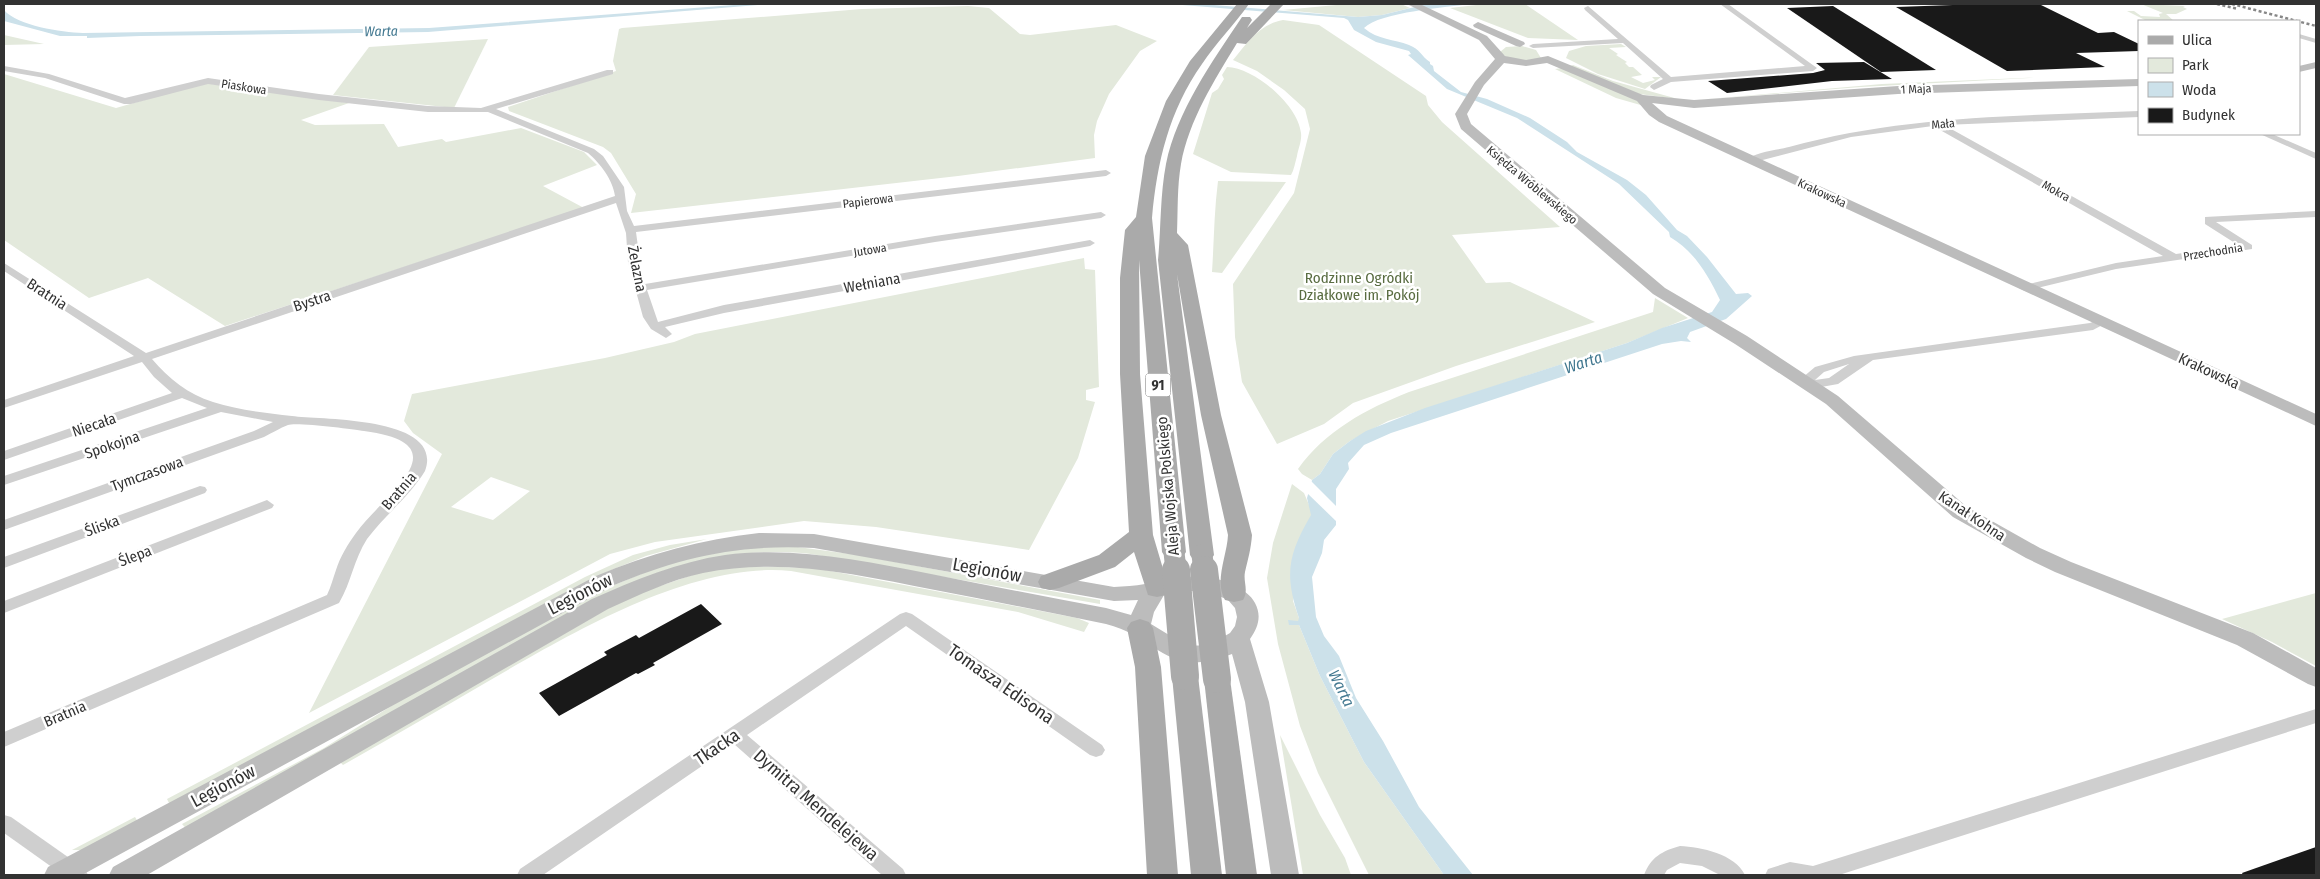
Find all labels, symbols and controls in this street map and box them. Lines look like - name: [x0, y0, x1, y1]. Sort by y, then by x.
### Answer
- legend: [2138, 20, 2300, 135]
- water label: Warta: [364, 23, 398, 40]
- text: Ulica: [2182, 31, 2212, 49]
- text: Park: [2182, 56, 2209, 74]
- street label: Piaskowa: [220, 77, 268, 97]
- street label: 1 Maja: [1900, 81, 1932, 97]
- text: Woda: [2182, 81, 2216, 99]
- text: Budynek: [2182, 106, 2235, 124]
- street label: Mała: [1931, 116, 1955, 132]
- street label: Księdza Wróblewskiego: [1484, 143, 1580, 227]
- street label: Krakowska: [1795, 176, 1849, 210]
- street label: Mokra: [2039, 178, 2073, 204]
- street label: Papierowa: [842, 191, 894, 211]
- street label: Jutowa: [853, 240, 888, 260]
- street label: Przechodnia: [2182, 240, 2244, 264]
- street label: Żelazna: [624, 244, 650, 294]
- street label: Wełniana: [842, 269, 902, 297]
- park label: Rodzinne Ogródki Działkowe im. Pokój: [1298, 269, 1420, 304]
- street label: Bratnia: [24, 274, 70, 314]
- street label: Bystra: [291, 287, 333, 315]
- water label: Warta: [1562, 347, 1605, 378]
- street label: Krakowska: [2176, 349, 2242, 393]
- road number: 91: [1146, 374, 1170, 396]
- street label: Niecała: [70, 409, 118, 441]
- street label: Aleja Wojska Polskiego: [1153, 416, 1183, 556]
- street label: Spokojna: [82, 427, 142, 463]
- street label: Tymczasowa: [109, 453, 185, 495]
- street label: Bratnia: [378, 468, 420, 514]
- street label: Kanał Kohna: [1935, 487, 2009, 545]
- street label: Śliska: [82, 511, 122, 541]
- street label: Ślepa: [116, 542, 154, 570]
- street label: Legionów: [951, 553, 1023, 587]
- street label: Legionów: [544, 568, 616, 620]
- street label: Tomasza Edisona: [944, 639, 1059, 729]
- water label: Warta: [1325, 667, 1359, 710]
- street label: Bratnia: [41, 697, 89, 731]
- street label: Tkacka: [690, 724, 744, 770]
- street label: Dymitra Mendelejewa: [749, 745, 883, 865]
- street label: Legionów: [187, 760, 259, 812]

